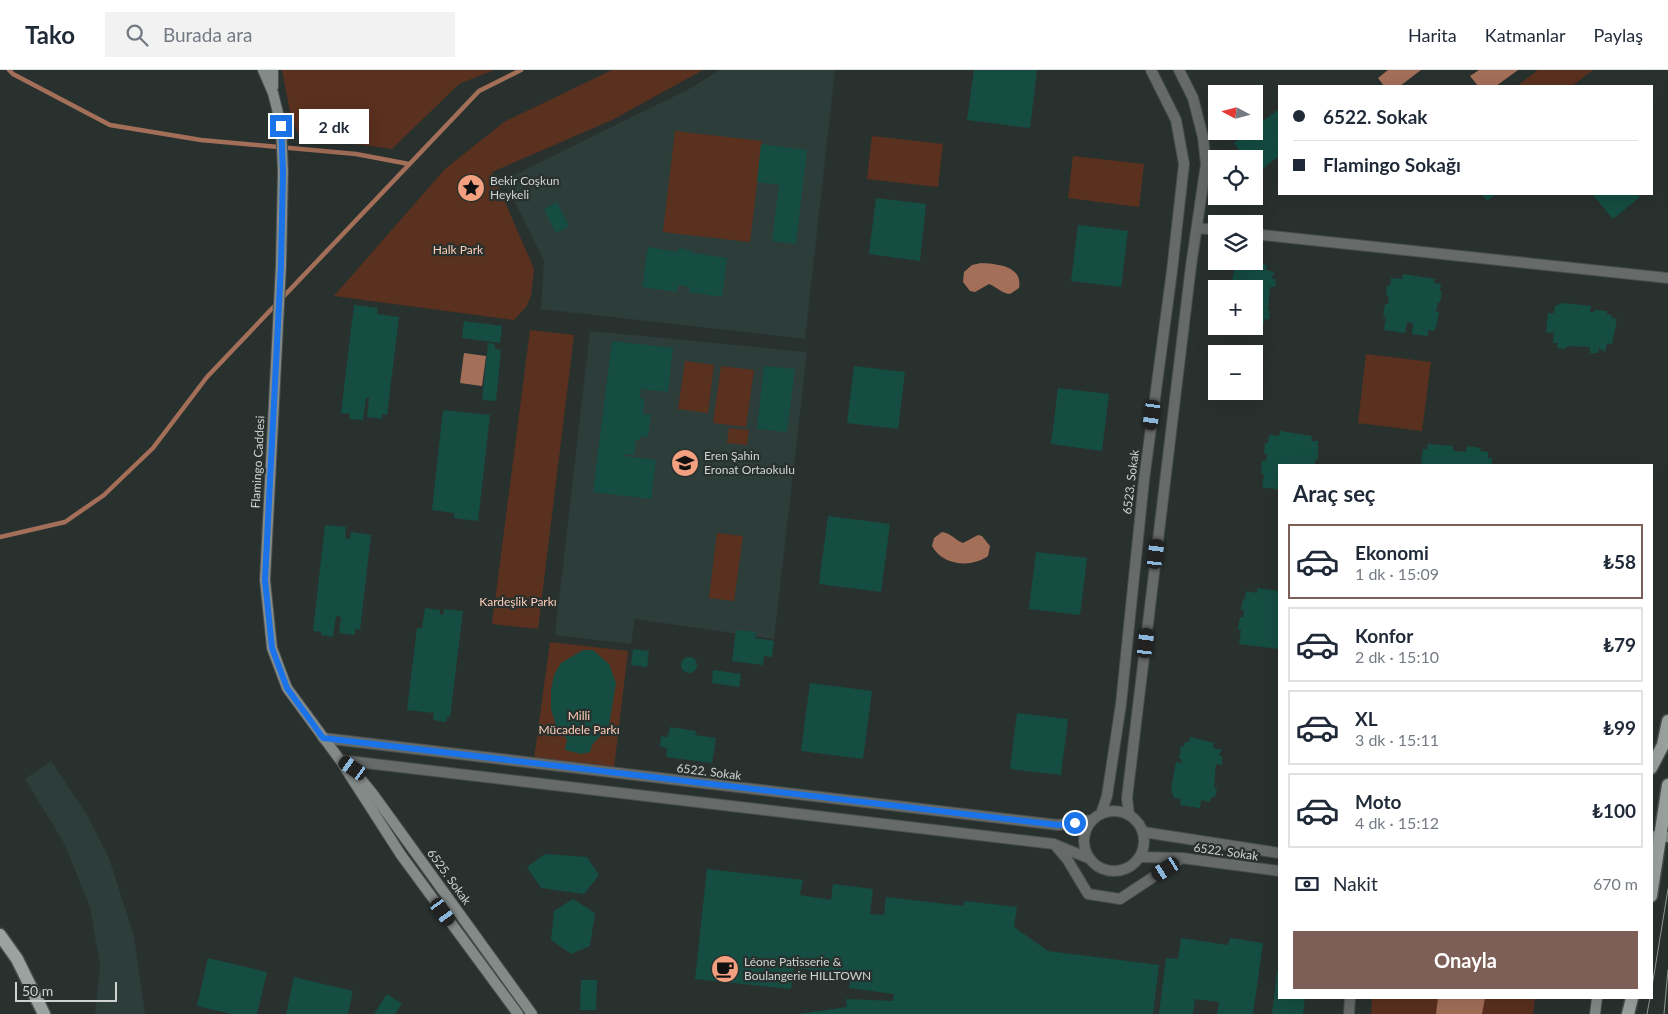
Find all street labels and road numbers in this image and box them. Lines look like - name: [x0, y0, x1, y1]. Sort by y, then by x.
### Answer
- street label: Flamingo Caddesi: [248, 415, 267, 509]
- street label: 6523. Sokak: [1119, 448, 1142, 515]
- street label: 6522. Sokak: [676, 760, 743, 783]
- street label: 6522. Sokak: [1193, 840, 1260, 864]
- street label: 6525. Sokak: [424, 846, 475, 908]

